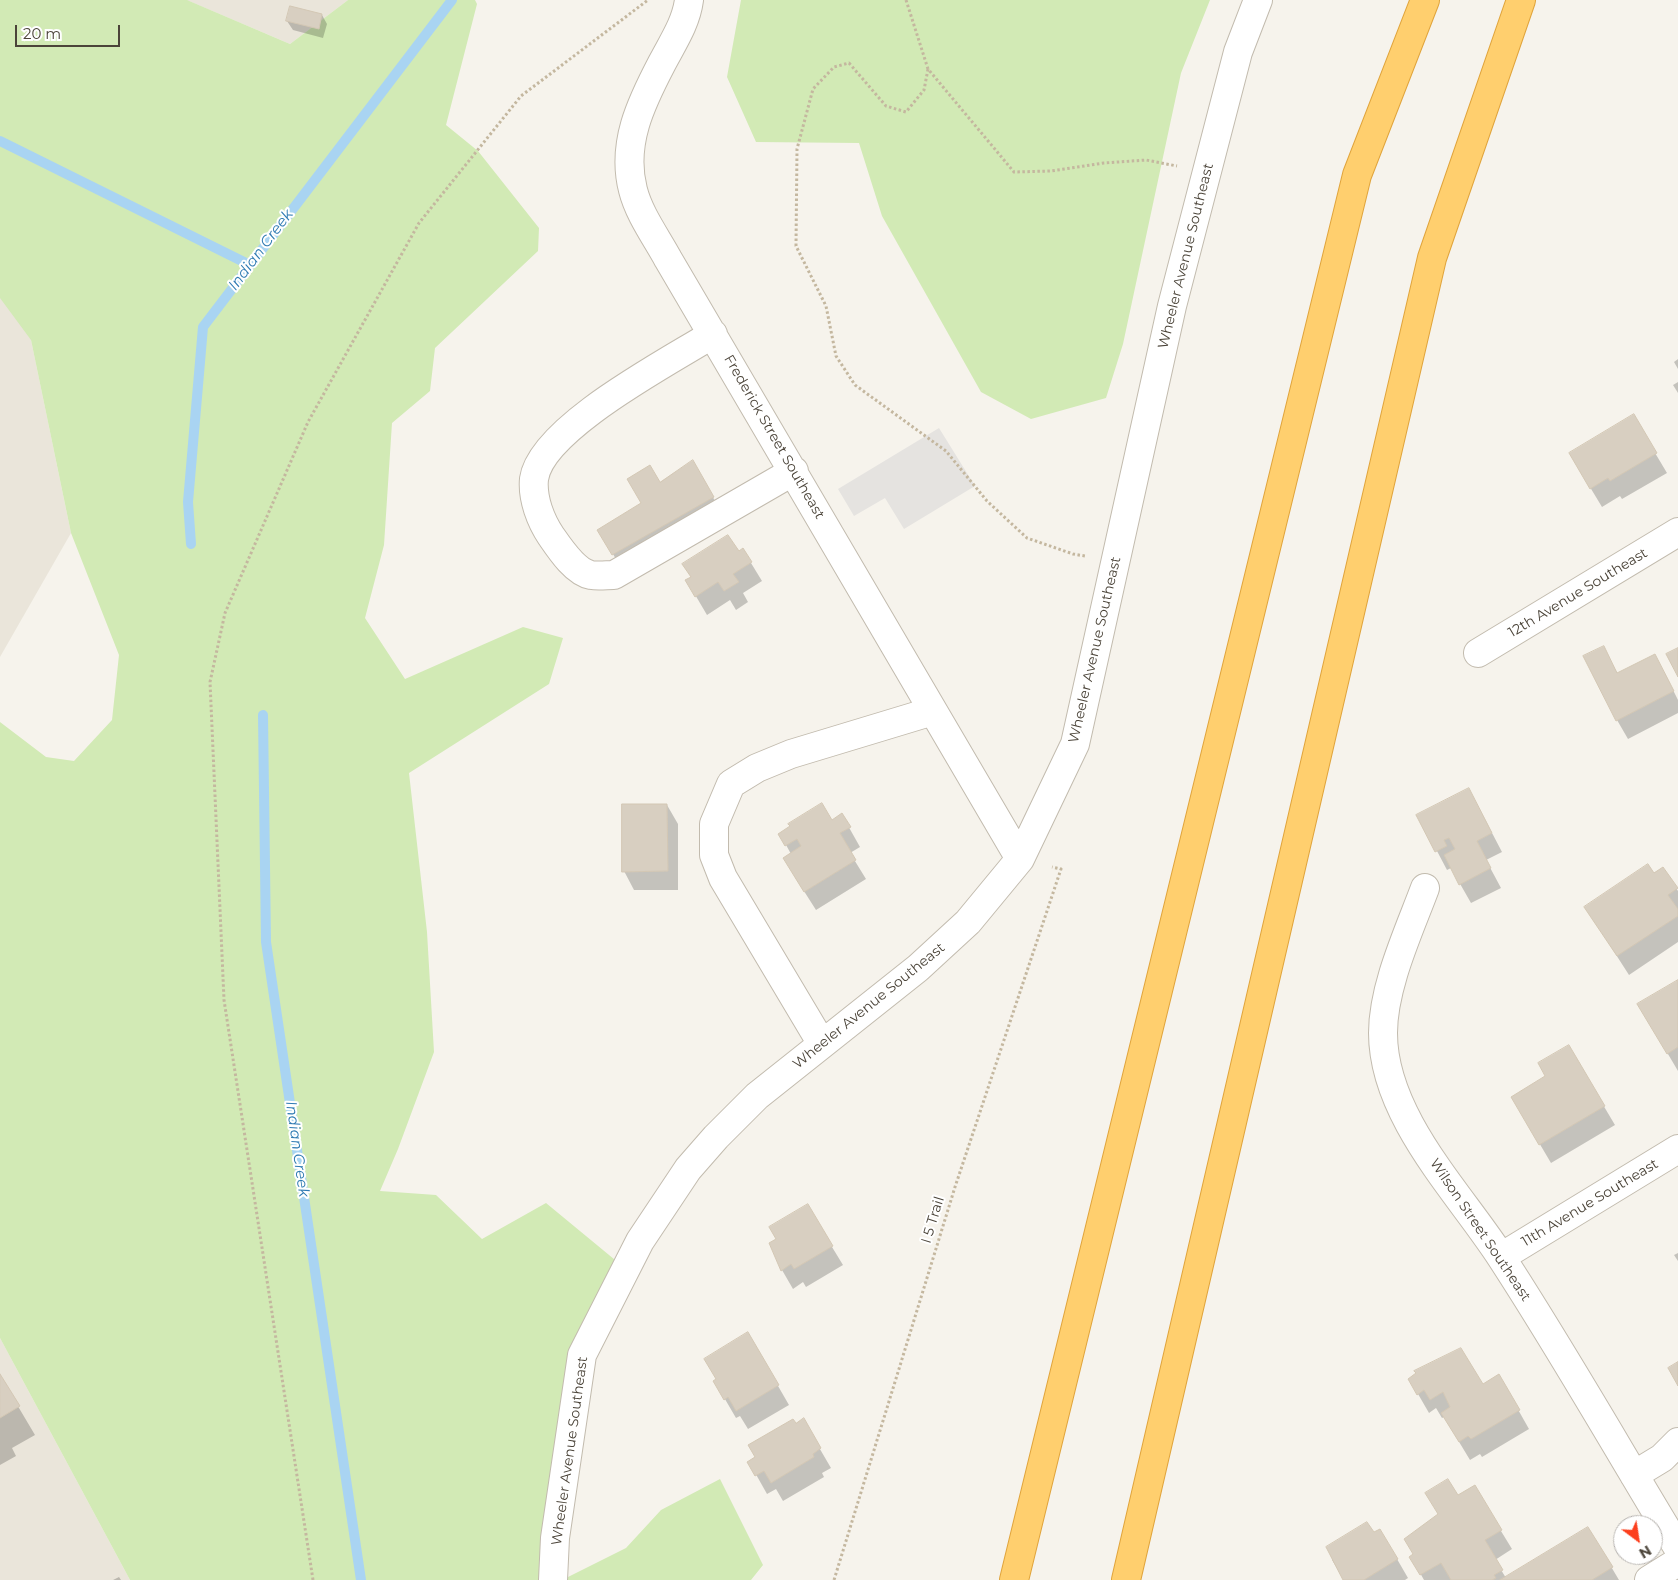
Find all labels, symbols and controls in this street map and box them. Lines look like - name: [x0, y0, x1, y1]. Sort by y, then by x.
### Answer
- scale bar: [18, 15, 122, 47]
- text: 20 m: [23, 24, 61, 43]
- street label: Wheeler Avenue Southeast: [1155, 161, 1217, 351]
- water label: Indian Creek: [225, 206, 297, 294]
- street label: Frederick Street Southeast: [720, 352, 828, 522]
- street label: 12th Avenue Southeast: [1505, 545, 1651, 641]
- street label: Wheeler Avenue Southeast: [1065, 555, 1125, 745]
- street label: Wheeler Avenue Southeast: [790, 939, 948, 1073]
- water label: Indian Creek: [281, 1100, 313, 1198]
- street label: Wilson Street Southeast: [1426, 1155, 1534, 1305]
- street label: 11th Avenue Southeast: [1519, 1156, 1661, 1250]
- street label: I 5 Trail: [918, 1195, 948, 1245]
- street label: Wheeler Avenue Southeast: [548, 1355, 592, 1547]
- north arrow: [1613, 1515, 1663, 1565]
- text: N: [1636, 1541, 1655, 1563]

